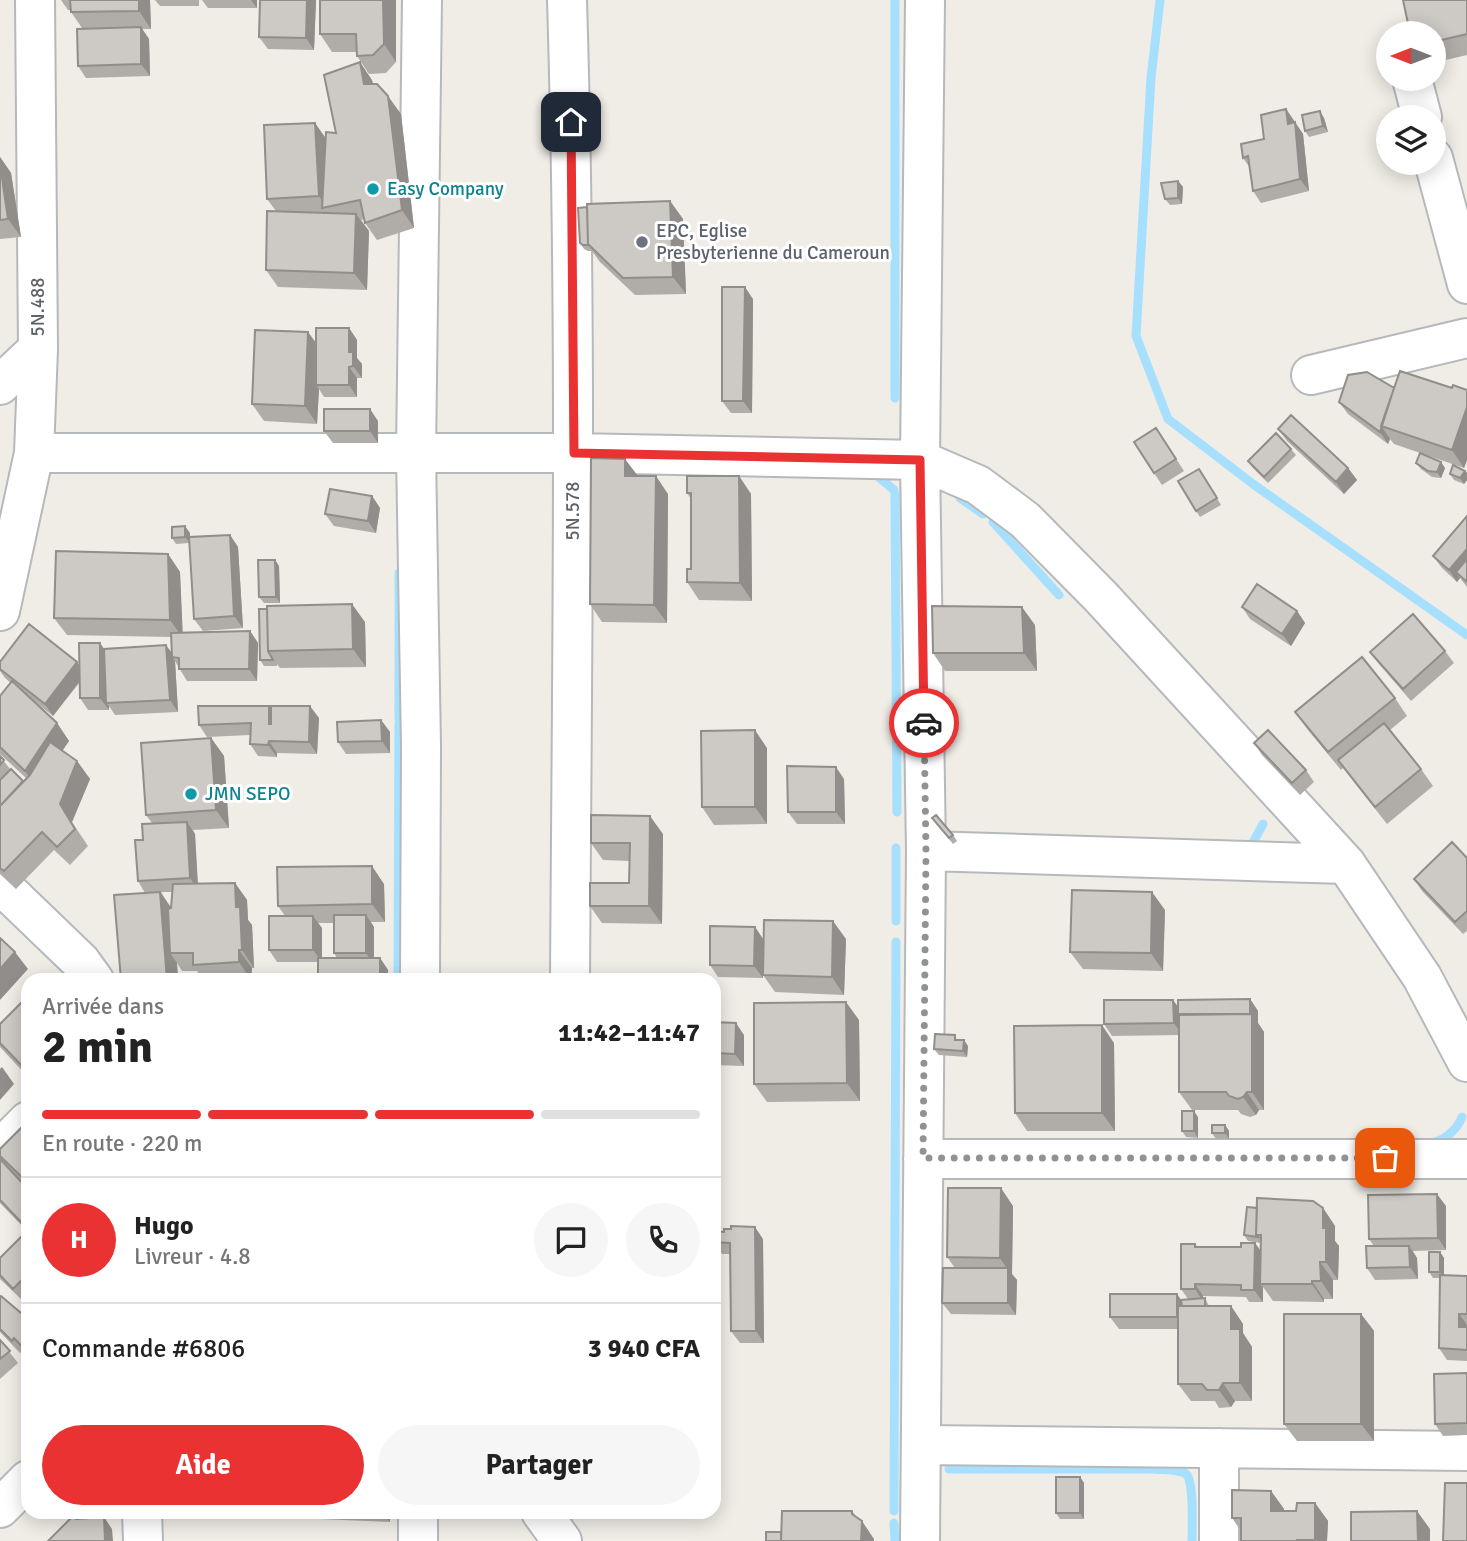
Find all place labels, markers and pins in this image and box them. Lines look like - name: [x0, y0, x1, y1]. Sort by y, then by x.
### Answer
- pin: [541, 92, 601, 152]
- place label: Easy Company: [387, 177, 504, 201]
- marker: Easy Company: [365, 181, 381, 197]
- place label: EPC, Eglise Presbyterienne du Cameroun: [656, 219, 890, 265]
- marker: EPC, Eglise Presbyterienne du Cameroun: [634, 234, 650, 250]
- place label: JMN SEPO: [205, 782, 290, 806]
- marker: JMN SEPO: [183, 786, 199, 802]
- pin: [1355, 1128, 1415, 1188]

